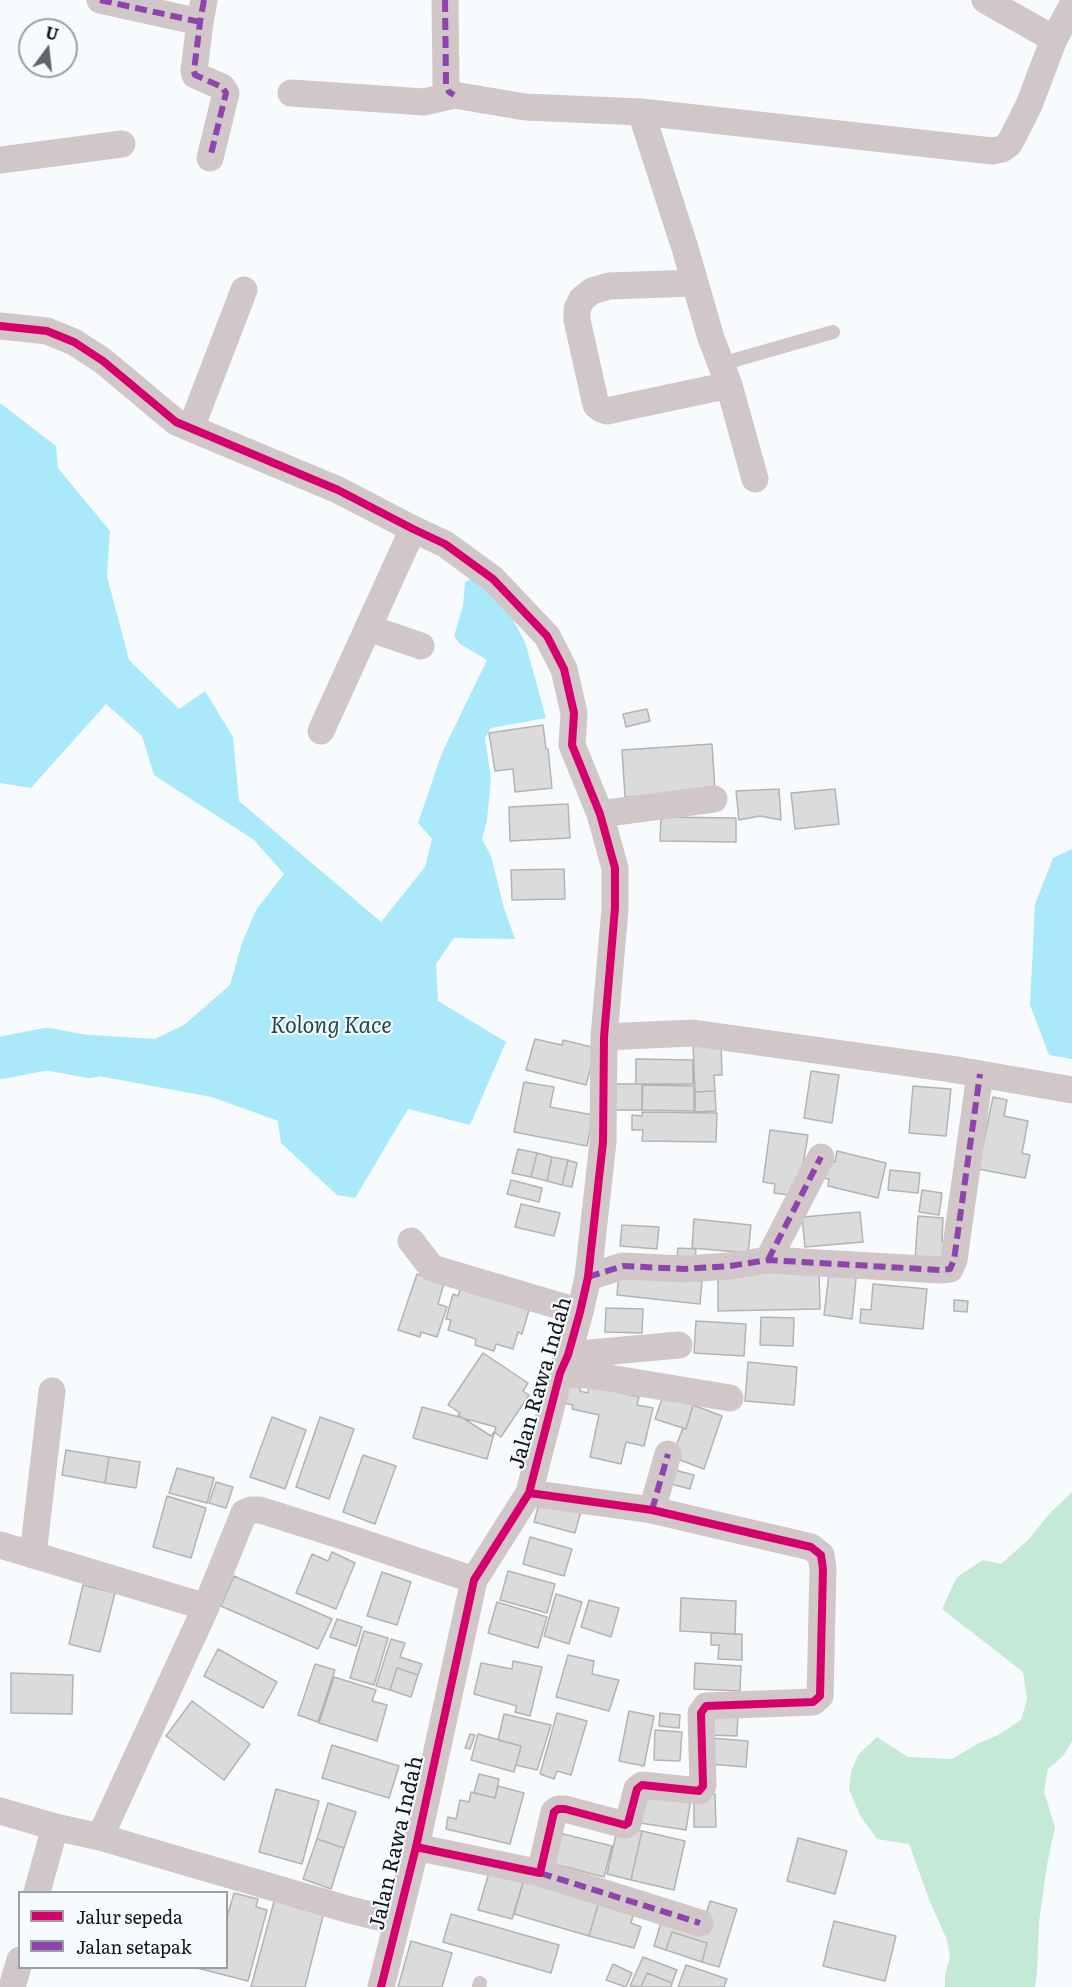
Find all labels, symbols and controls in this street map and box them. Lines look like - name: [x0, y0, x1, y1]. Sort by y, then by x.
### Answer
- north arrow: [18, 18, 78, 78]
- text: U: [43, 19, 61, 46]
- water label: Kolong Kace: [270, 1014, 392, 1040]
- street label: Jalan Rawa Indah: [504, 1294, 578, 1472]
- street label: Jalan Rawa Indah: [365, 1754, 429, 1932]
- legend: [18, 1891, 228, 1969]
- text: Jalur sepeda: [76, 1903, 183, 1930]
- text: Jalan setapak: [76, 1933, 192, 1960]

